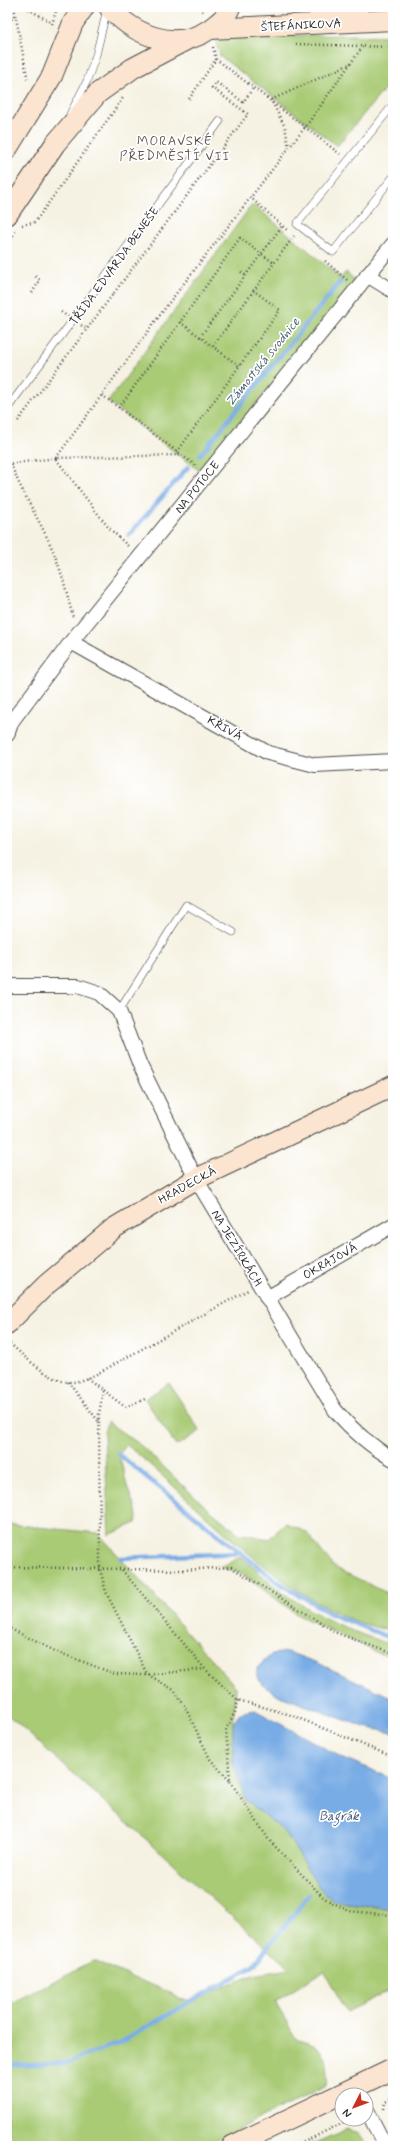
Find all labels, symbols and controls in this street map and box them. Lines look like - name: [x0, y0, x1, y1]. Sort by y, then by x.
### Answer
- street label: ŠTEFÁNIKOVA: [260, 16, 342, 36]
- district label: MORAVSKÉ PŘEDMĚSTÍ VII: [120, 132, 230, 165]
- street label: TŘÍDA EDVARDA BENEŠE: [66, 204, 163, 329]
- water label: Zámostská svodnice: [222, 313, 305, 410]
- street label: NA POTOCE: [172, 458, 224, 517]
- street label: KŘIVÁ: [204, 713, 245, 745]
- street label: HRADECKÁ: [156, 1163, 220, 1208]
- street label: NA JEZÍRKÁCH: [207, 1207, 265, 1290]
- street label: OKRAJOVÁ: [300, 1240, 361, 1284]
- water label: Bagrák: [319, 1808, 360, 1827]
- north arrow: [334, 2087, 374, 2127]
- text: N: [340, 2106, 355, 2120]

